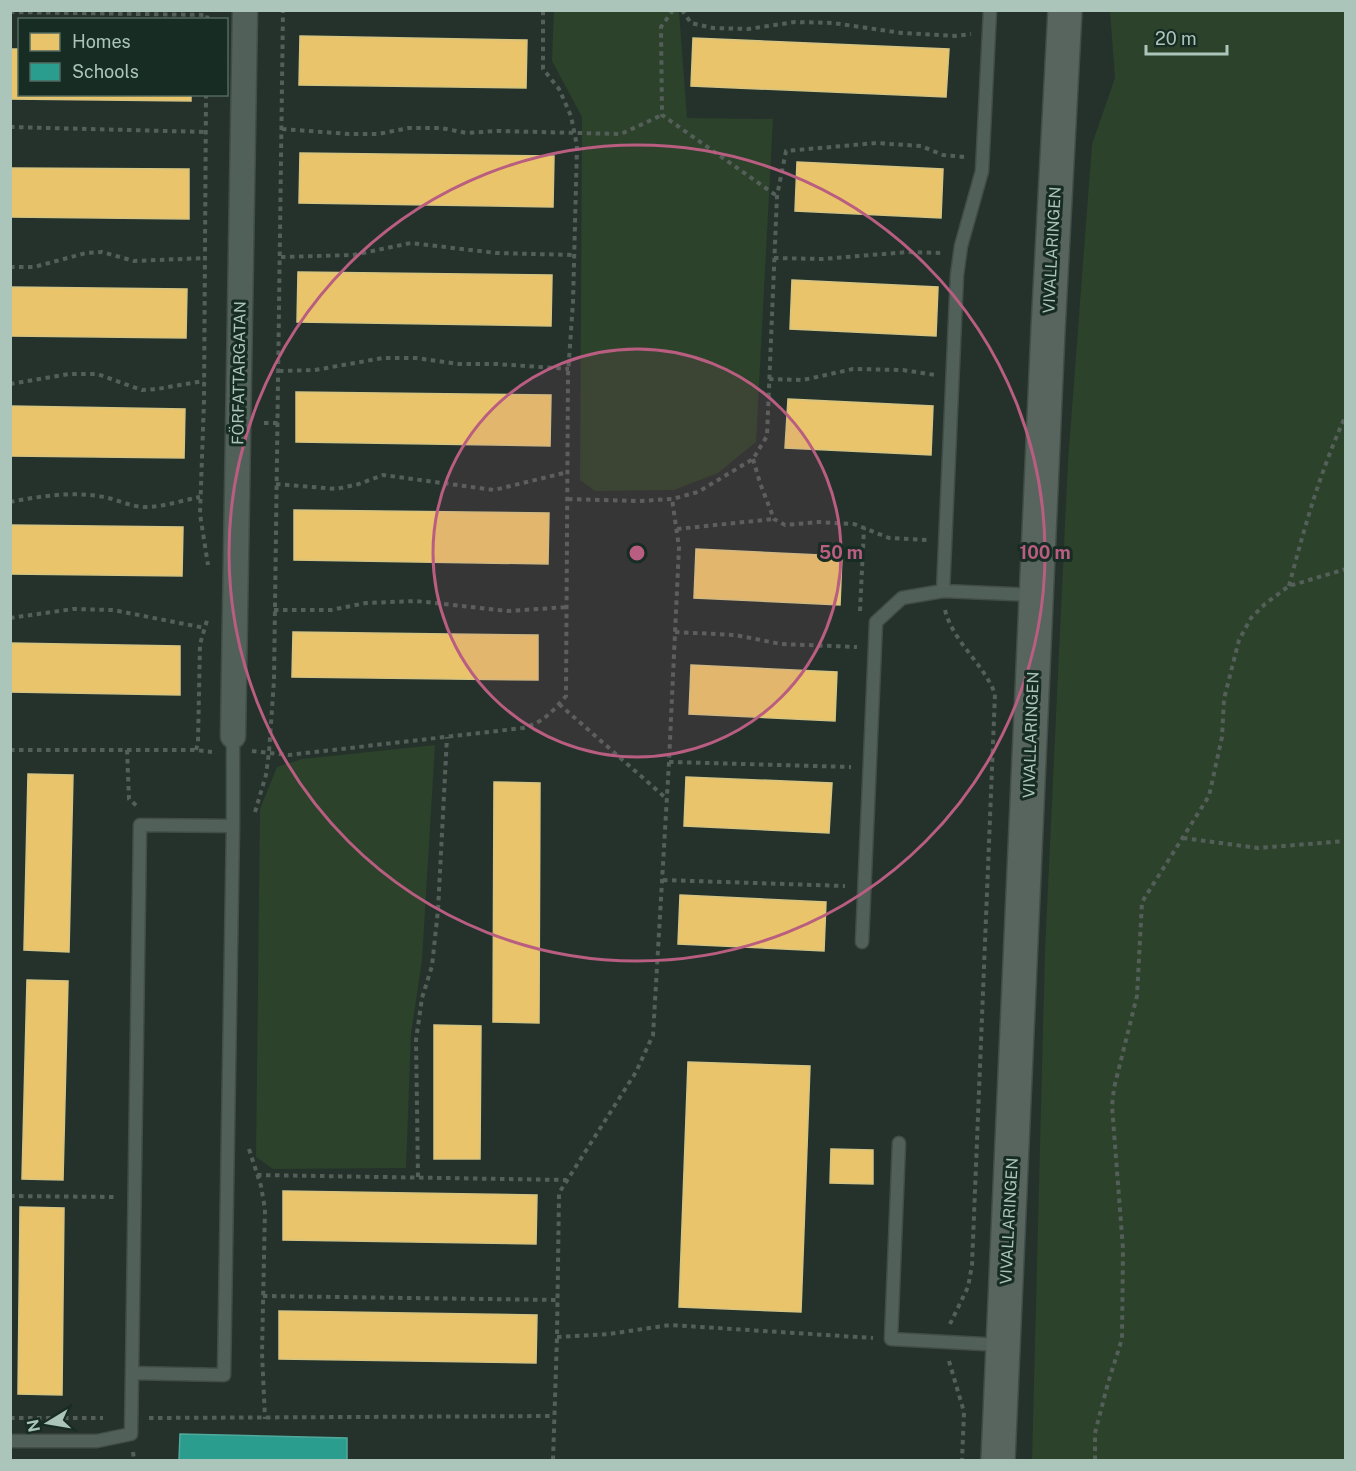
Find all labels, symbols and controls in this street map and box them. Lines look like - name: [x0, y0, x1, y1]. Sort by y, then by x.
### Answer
- legend: [18, 18, 228, 96]
- scale bar: [1146, 18, 1227, 56]
- text: 20 m: [1155, 28, 1197, 49]
- text: Homes: [72, 31, 131, 52]
- text: Schools: [72, 61, 139, 82]
- street label: VIVALLARINGEN: [1039, 186, 1065, 314]
- street label: FÖRFATTARGATAN: [227, 301, 250, 445]
- text: 50 m: [819, 542, 863, 563]
- text: 100 m: [1019, 542, 1071, 563]
- centre of rings: [627, 543, 647, 563]
- street label: VIVALLARINGEN: [1019, 671, 1043, 799]
- street label: VIVALLARINGEN: [996, 1157, 1022, 1285]
- north arrow: [18, 1393, 78, 1453]
- text: N: [23, 1418, 44, 1434]

